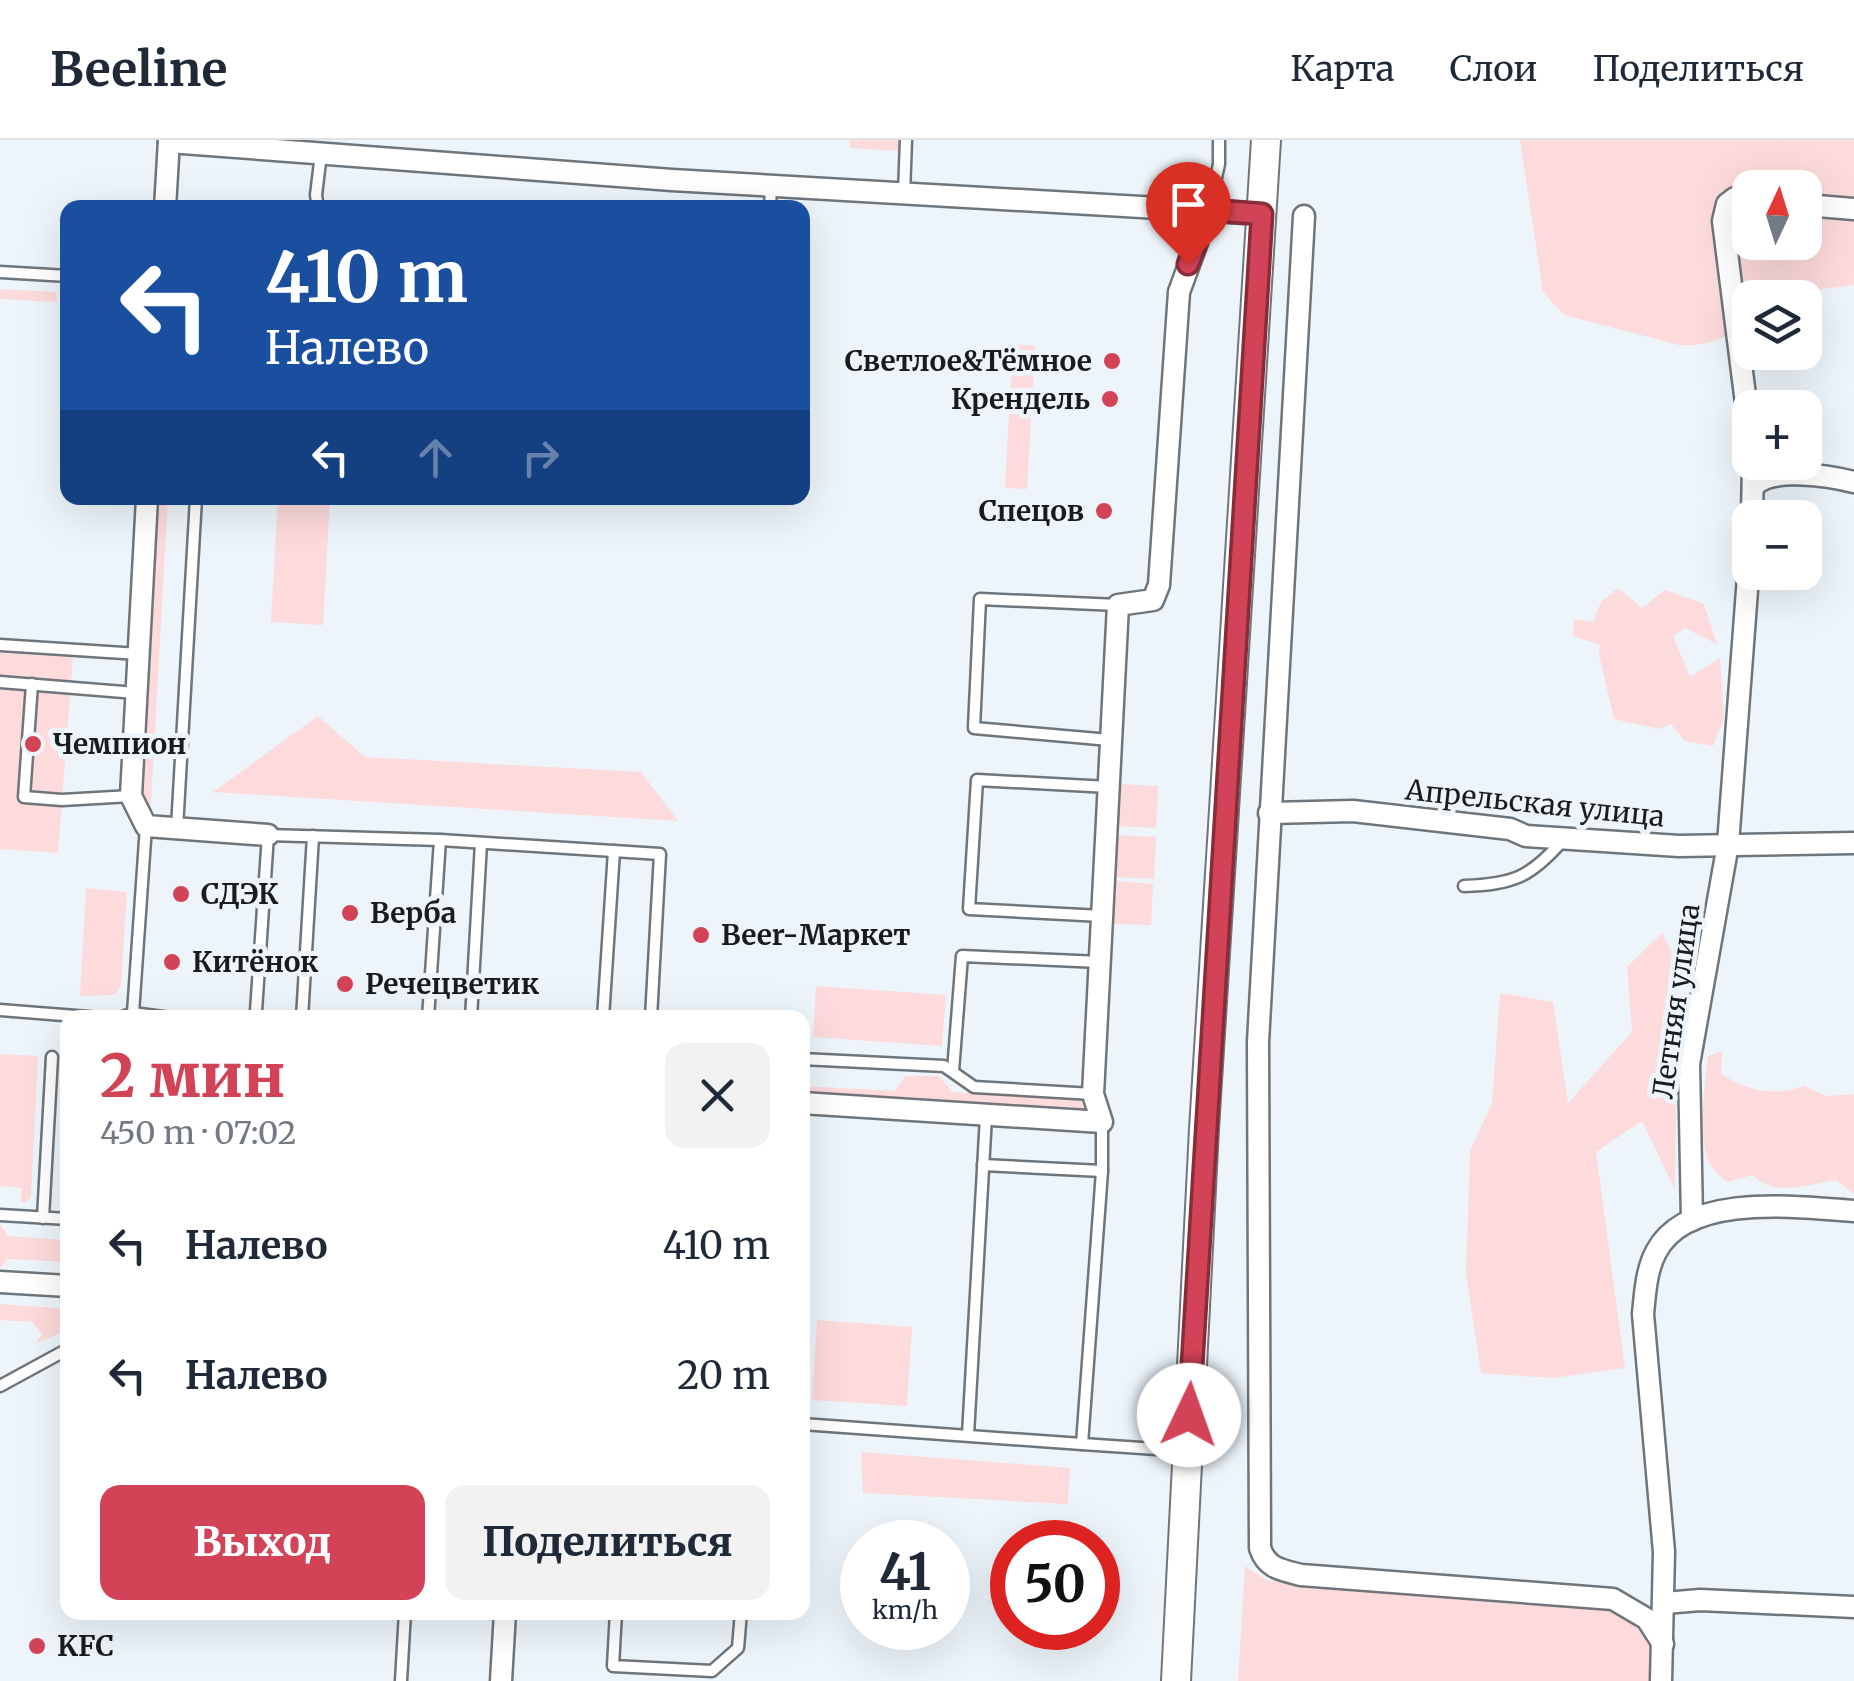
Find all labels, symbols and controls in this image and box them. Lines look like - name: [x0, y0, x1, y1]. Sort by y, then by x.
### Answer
- text: Beeline: [50, 39, 227, 99]
- text: Карта: [1290, 47, 1394, 91]
- text: Слои: [1449, 47, 1537, 91]
- text: Поделиться: [1592, 47, 1804, 91]
- pin: [1146, 162, 1231, 265]
- north arrow: [1732, 170, 1822, 260]
- map controls: [1732, 170, 1822, 590]
- icon: arrive: [1161, 177, 1216, 232]
- text: 410 m: [265, 233, 468, 321]
- icon: left: [100, 240, 230, 370]
- button: layers: [1732, 280, 1822, 370]
- text: Налево: [265, 320, 429, 376]
- place label: Светлое&Тёмное: [845, 343, 1092, 379]
- marker: Светлое&Тёмное: [1101, 350, 1123, 372]
- place label: Крендель: [951, 381, 1090, 417]
- marker: Крендель: [1099, 388, 1121, 410]
- button: +: [1732, 390, 1822, 480]
- icon: left: [303, 430, 358, 485]
- icon: ahead: [408, 430, 463, 485]
- icon: right: [513, 430, 568, 485]
- place label: Спецов: [979, 493, 1084, 529]
- marker: Спецов: [1093, 500, 1115, 522]
- button: −: [1732, 500, 1822, 590]
- place label: Чемпион: [53, 726, 187, 762]
- marker: Чемпион: [22, 733, 44, 755]
- street label: Апрельская улица: [1403, 771, 1666, 835]
- place label: СДЭК: [201, 876, 279, 912]
- marker: СДЭК: [170, 883, 192, 905]
- place label: Верба: [370, 895, 457, 931]
- street label: Летняя улица: [1645, 901, 1707, 1101]
- marker: Верба: [339, 902, 361, 924]
- place label: Beer-Маркет: [721, 917, 911, 953]
- marker: Beer-Маркет: [690, 924, 712, 946]
- place label: Китёнок: [192, 944, 319, 980]
- marker: Китёнок: [161, 951, 183, 973]
- place label: Речецветик: [365, 966, 540, 1002]
- marker: Речецветик: [334, 973, 356, 995]
- text: 2 мин: [100, 1038, 285, 1113]
- button: close: [665, 1043, 770, 1148]
- text: 450 m · 07:02: [100, 1113, 297, 1153]
- icon: left: [100, 1218, 155, 1273]
- text: Налево: [185, 1222, 328, 1269]
- text: 410 m: [663, 1222, 770, 1269]
- icon: left: [100, 1348, 155, 1403]
- text: Налево: [185, 1352, 328, 1399]
- text: 20 m: [677, 1352, 770, 1399]
- position arrow: [1137, 1363, 1241, 1467]
- button: Выход: [100, 1485, 425, 1600]
- button: Поделиться: [445, 1485, 770, 1600]
- speed limit sign: 50: [990, 1520, 1120, 1650]
- text: 41: [879, 1541, 931, 1604]
- text: km/h: [872, 1594, 938, 1626]
- place label: KFC: [57, 1628, 114, 1664]
- marker: KFC: [26, 1635, 48, 1657]

